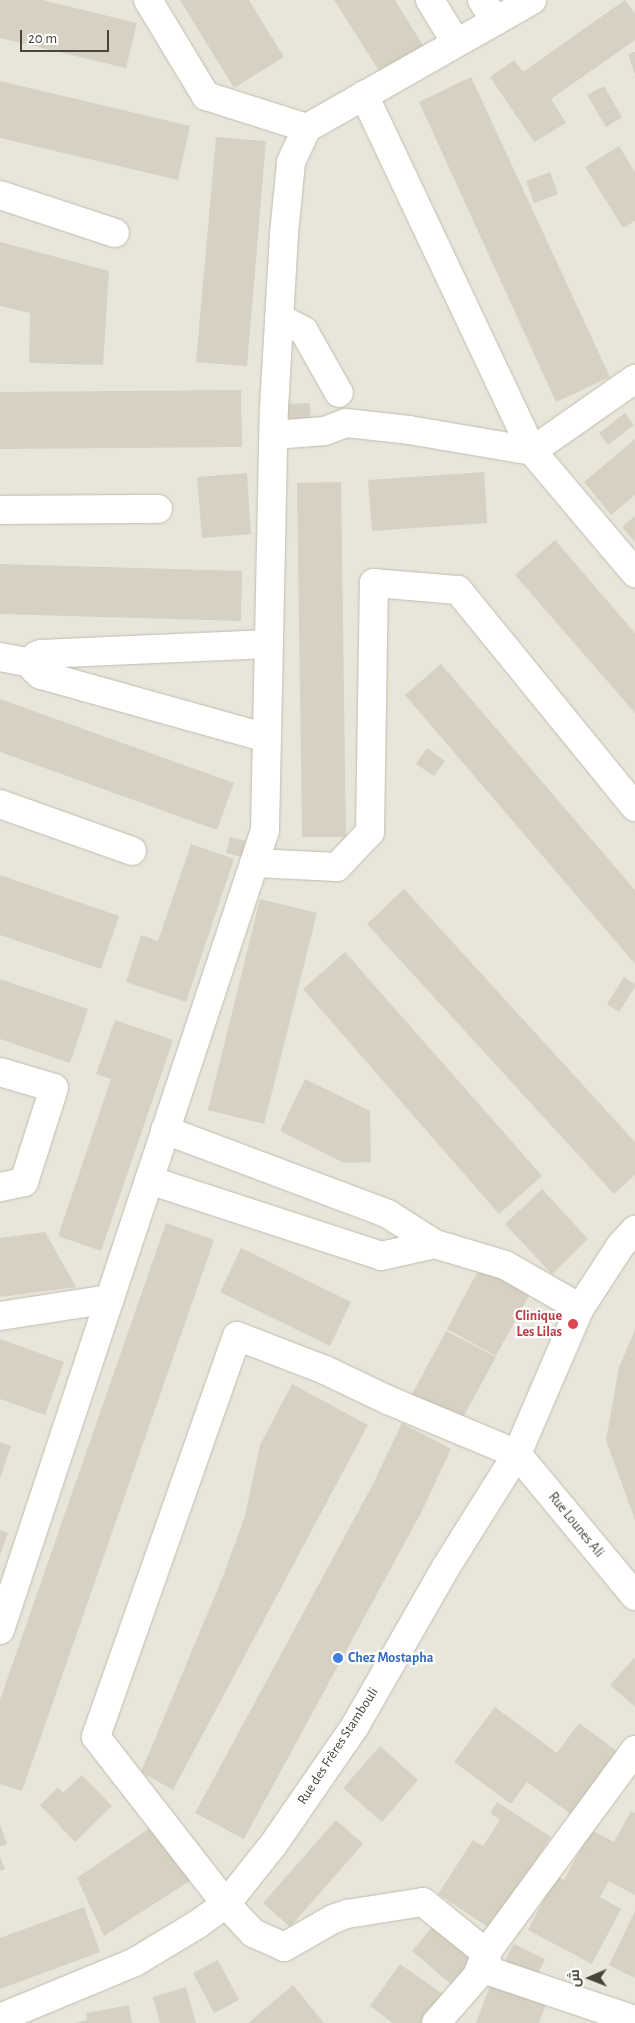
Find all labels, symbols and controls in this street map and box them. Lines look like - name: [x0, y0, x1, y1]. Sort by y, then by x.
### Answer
- scale bar: [22, 20, 111, 52]
- text: 20 m: [28, 31, 57, 46]
- place label: Clinique Les Lilas: [515, 1308, 562, 1340]
- marker: Clinique Les Lilas: [566, 1317, 580, 1331]
- street label: Rue Lounes Ali: [545, 1489, 607, 1561]
- place label: Chez Mostapha: [348, 1650, 434, 1666]
- marker: Chez Mostapha: [332, 1652, 344, 1664]
- street label: Rue des Frères Stambouli: [294, 1684, 382, 1808]
- north arrow: [565, 1953, 615, 2003]
- text: ش: [568, 1969, 582, 1987]

